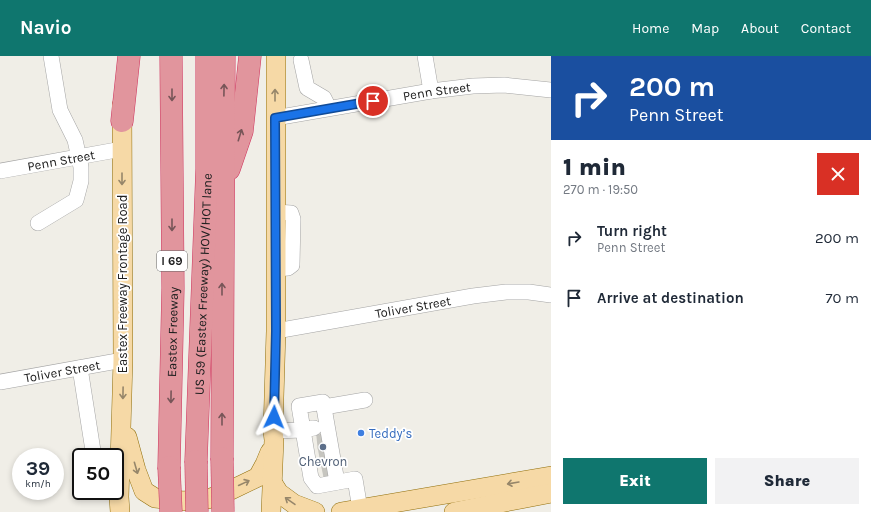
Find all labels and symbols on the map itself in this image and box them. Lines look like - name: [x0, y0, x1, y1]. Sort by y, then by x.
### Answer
- street label: Penn Street: [402, 79, 472, 103]
- one-way arrow: [220, 84, 228, 97]
- pin: [356, 84, 390, 118]
- one-way arrow: [168, 88, 175, 101]
- one-way arrow: [271, 89, 279, 102]
- one-way arrow: [237, 129, 244, 142]
- street label: Penn Street: [26, 147, 96, 173]
- one-way arrow: [118, 172, 126, 185]
- street label: US 59 (Eastex Freeway) HOV/HOT lane: [191, 173, 214, 395]
- street label: Eastex Freeway Frontage Road: [115, 195, 130, 373]
- one-way arrow: [168, 218, 176, 231]
- road number: I 69: [157, 251, 187, 271]
- one-way arrow: [219, 283, 226, 296]
- street label: Eastex Freeway: [164, 287, 181, 377]
- street label: Toliver Street: [374, 293, 452, 321]
- street label: Toliver Street: [23, 357, 101, 385]
- one-way arrow: [119, 386, 126, 399]
- one-way arrow: [167, 390, 174, 403]
- position arrow: [253, 396, 295, 438]
- one-way arrow: [218, 413, 226, 426]
- place label: Teddy’s: [369, 426, 412, 441]
- marker: Teddy’s: [356, 428, 366, 438]
- marker: Chevron: [318, 442, 328, 452]
- speed limit sign: 50: [72, 448, 124, 500]
- place label: Chevron: [299, 454, 347, 469]
- one-way arrow: [133, 461, 140, 474]
- one-way arrow: [237, 479, 249, 486]
- one-way arrow: [506, 479, 519, 487]
- one-way arrow: [285, 497, 296, 505]

